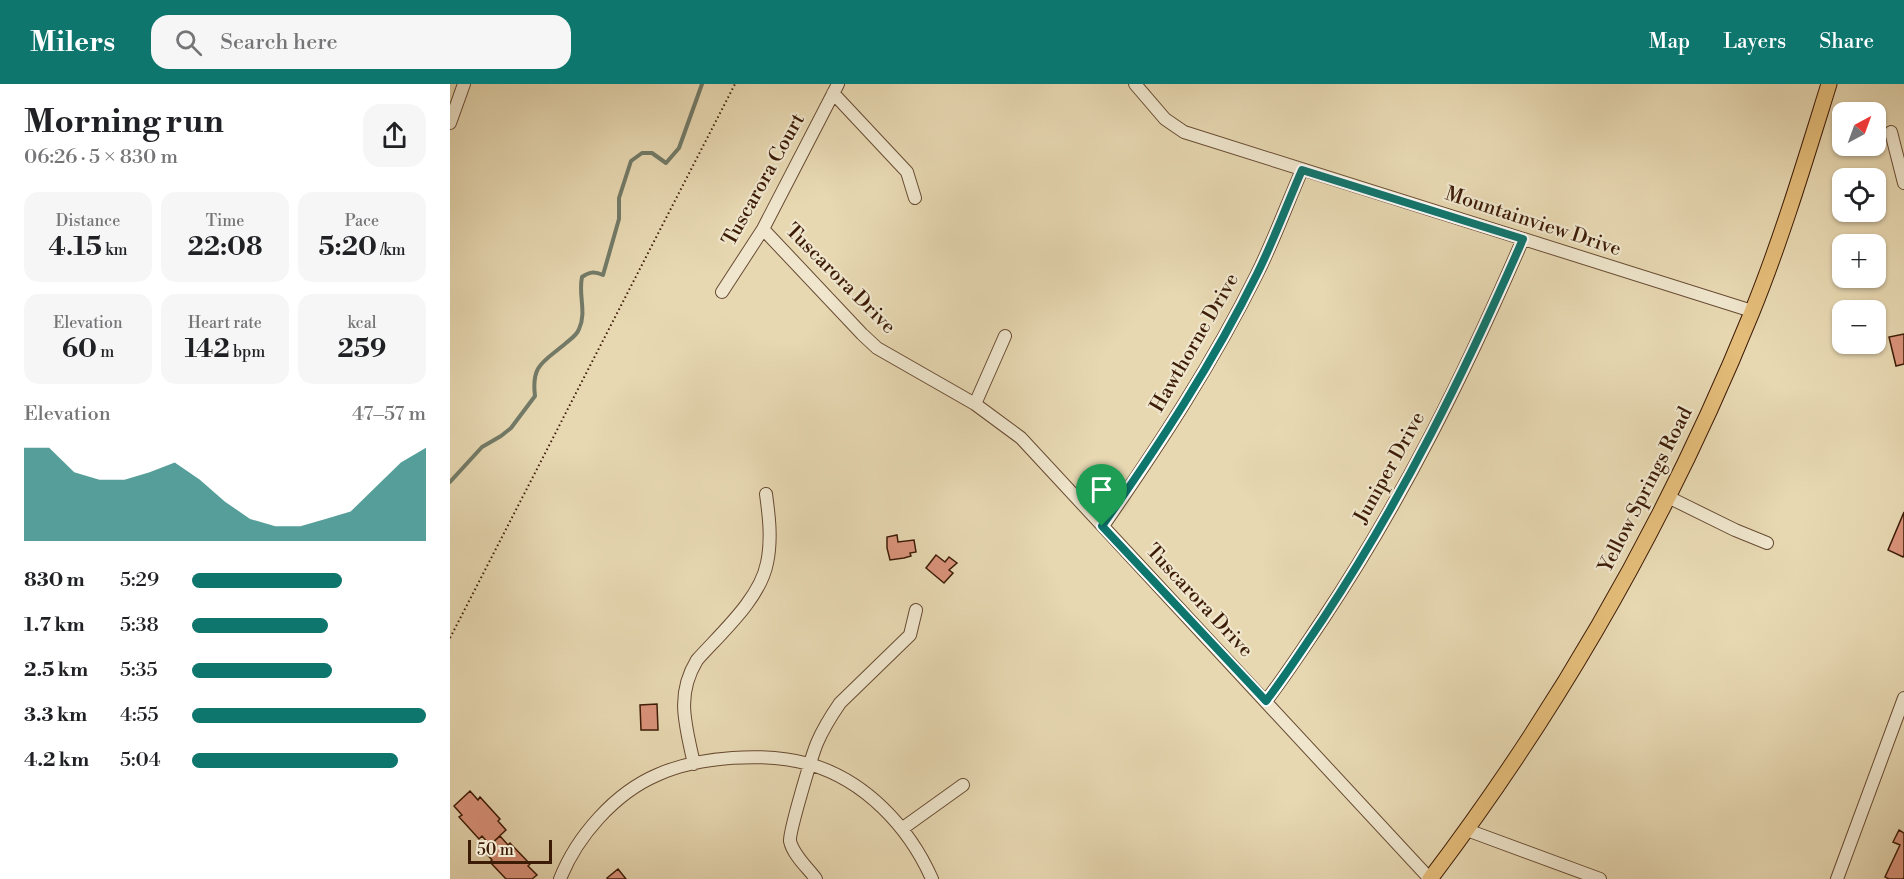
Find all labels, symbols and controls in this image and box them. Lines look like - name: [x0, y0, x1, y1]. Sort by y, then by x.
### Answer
- search box: [151, 15, 571, 69]
- text: Milers: [30, 25, 115, 60]
- icon: search: [172, 26, 205, 59]
- text: Search here: [220, 29, 338, 56]
- text: Map: [1649, 29, 1690, 55]
- text: Layers: [1723, 29, 1786, 55]
- text: Share: [1819, 29, 1874, 55]
- text: Morning run: [24, 102, 224, 143]
- north arrow: [1832, 102, 1886, 156]
- map controls: [1832, 102, 1886, 354]
- button: share: [363, 104, 426, 167]
- street label: Tuscarora Court: [717, 109, 811, 251]
- text: 06:26 · 5 × 830 m: [24, 145, 178, 170]
- button: locate: [1832, 168, 1886, 222]
- street label: Mountainview Drive: [1442, 182, 1624, 262]
- text: Distance: [56, 211, 120, 231]
- text: Time: [206, 211, 244, 231]
- text: Pace: [345, 211, 379, 231]
- street label: Tuscarora Drive: [779, 218, 901, 340]
- text: 4.15: [48, 231, 102, 263]
- text: 22:08: [187, 231, 263, 263]
- text: 5:20: [318, 231, 377, 263]
- button: +: [1832, 234, 1886, 288]
- text: km: [102, 240, 128, 260]
- text: /km: [377, 240, 406, 260]
- street label: Hawthorne Drive: [1145, 269, 1245, 417]
- button: −: [1832, 300, 1886, 354]
- text: Elevation: [53, 313, 123, 333]
- text: Heart rate: [188, 313, 262, 333]
- text: kcal: [347, 313, 377, 333]
- text: 60: [62, 333, 97, 365]
- text: 142: [185, 333, 230, 365]
- text: 259: [338, 333, 386, 365]
- text: m: [97, 342, 114, 362]
- text: bpm: [230, 342, 265, 362]
- text: Elevation: [24, 402, 111, 427]
- text: 47–57 m: [352, 402, 426, 427]
- street label: Yellow Springs Road: [1593, 402, 1699, 578]
- street label: Juniper Drive: [1349, 408, 1431, 529]
- pin: [1076, 464, 1127, 526]
- icon: arrive: [1085, 473, 1118, 506]
- street label: Tuscarora Drive: [1140, 539, 1258, 663]
- text: 830 m: [24, 568, 85, 593]
- text: 5:29: [120, 568, 159, 593]
- text: 1.7 km: [24, 613, 85, 638]
- text: 5:38: [120, 613, 159, 638]
- text: 2.5 km: [24, 658, 88, 683]
- text: 5:35: [120, 658, 158, 683]
- text: 3.3 km: [24, 703, 87, 728]
- text: 4:55: [120, 703, 158, 728]
- text: 4.2 km: [24, 748, 89, 773]
- text: 5:04: [120, 748, 161, 773]
- scale bar: [468, 837, 552, 864]
- text: 50 m: [477, 840, 514, 860]

